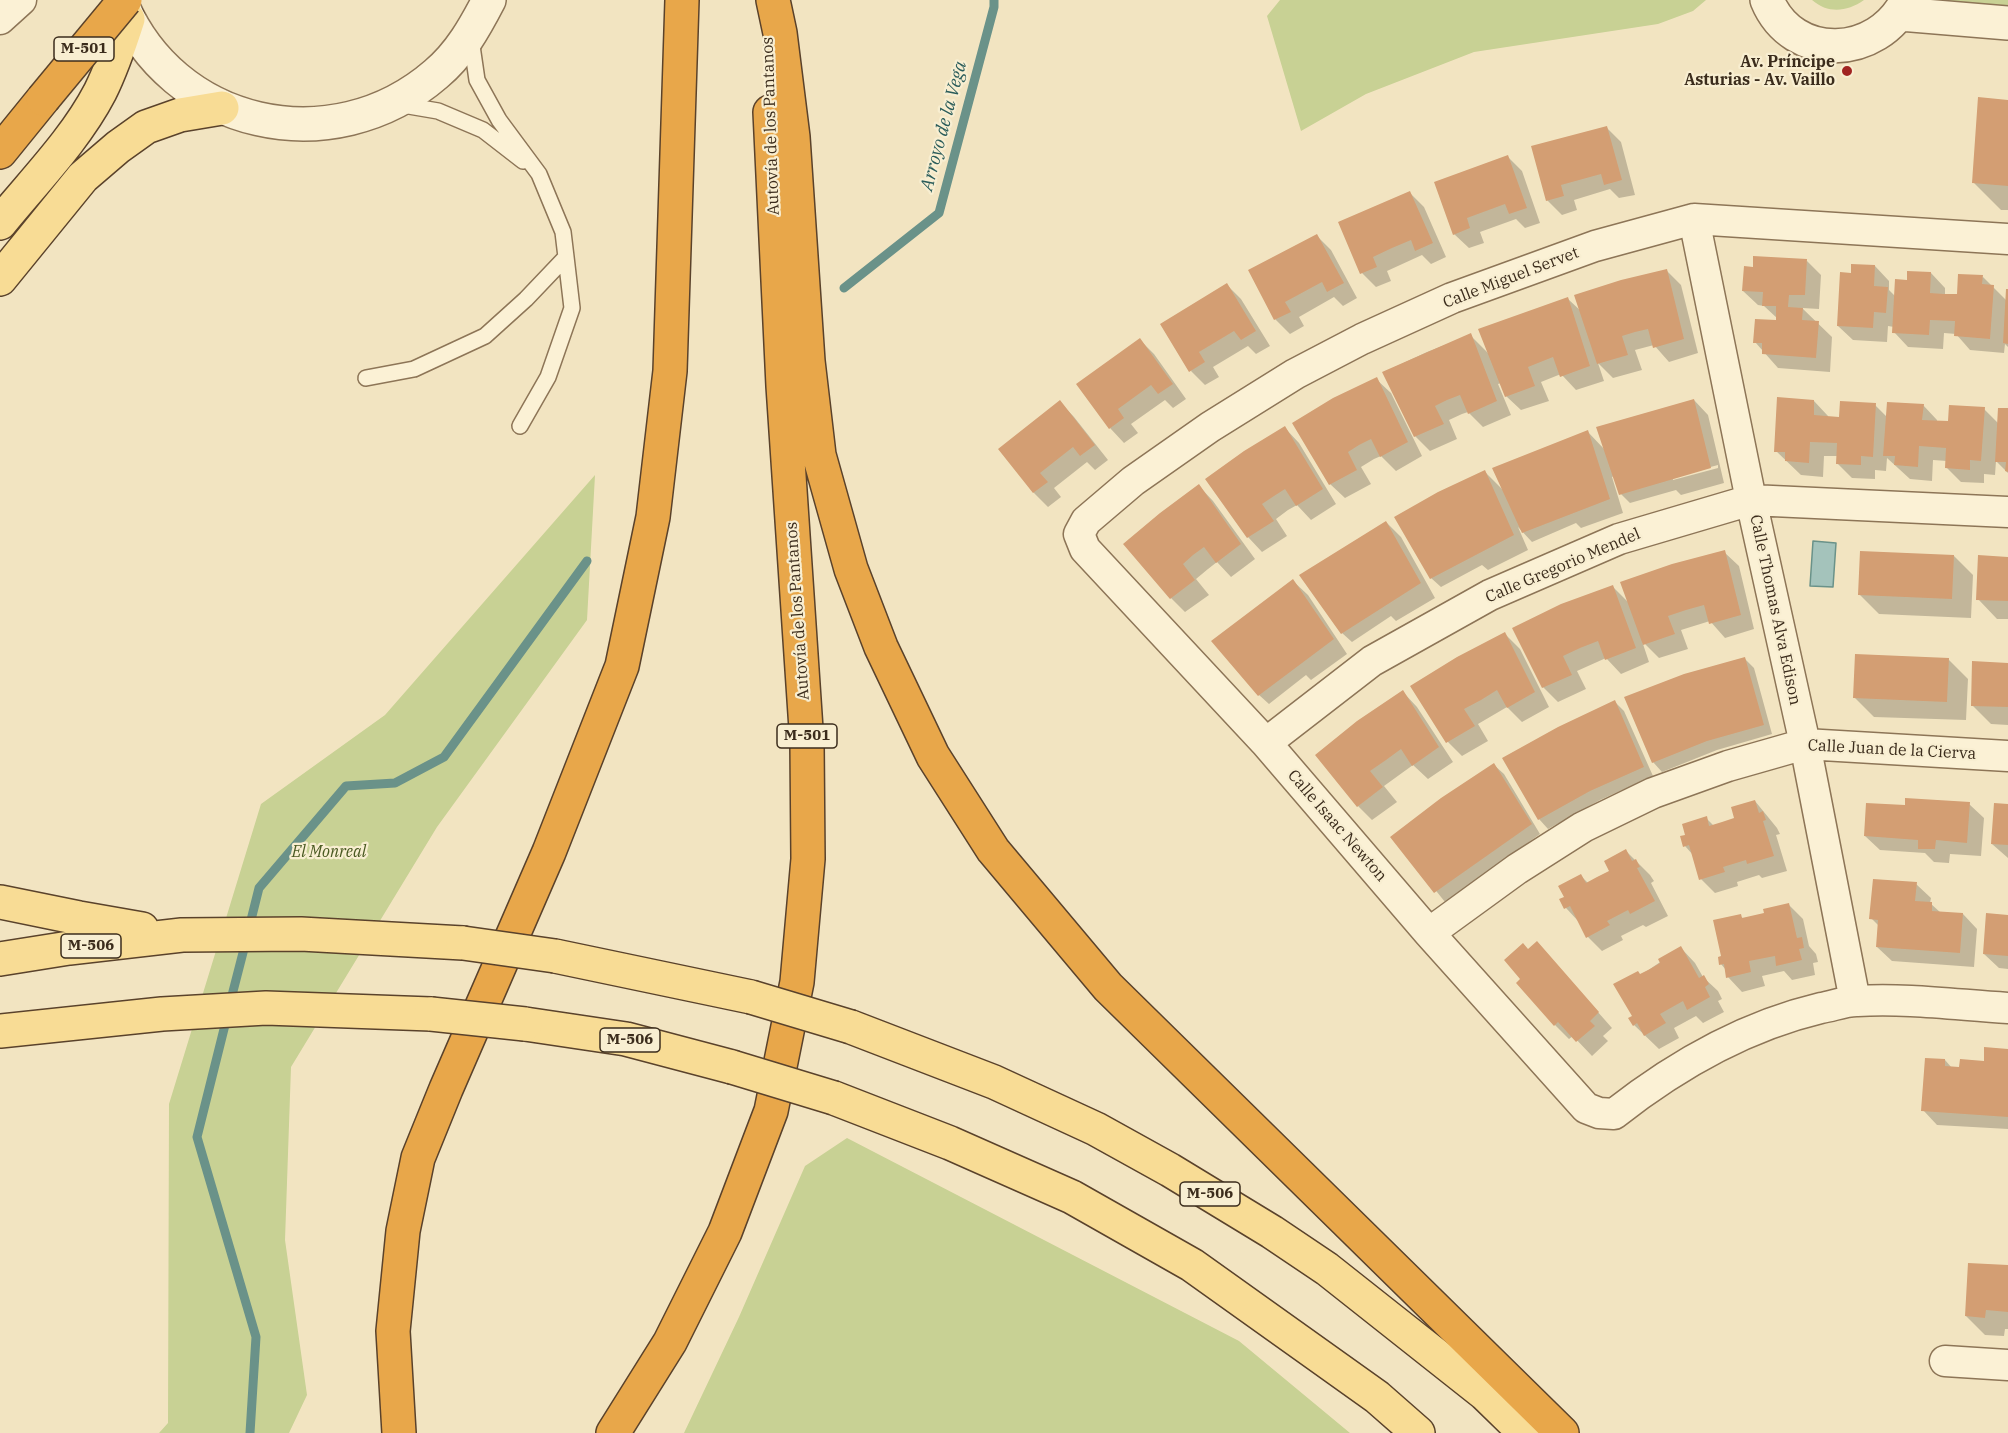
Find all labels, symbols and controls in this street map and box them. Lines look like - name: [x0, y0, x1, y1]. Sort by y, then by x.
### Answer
- street label: Autovía de los Pantanos: [758, 36, 784, 216]
- road number: M-501: [54, 37, 114, 61]
- place label: Av. Príncipe Asturias - Av. Vaillo: [1684, 52, 1835, 90]
- water label: Arroyo de la Vega: [916, 59, 972, 193]
- marker: Av. Príncipe Asturias - Av. Vaillo: [1840, 64, 1854, 78]
- street label: Calle Miguel Servet: [1440, 243, 1582, 313]
- street label: Calle Thomas Alva Edison: [1745, 513, 1805, 707]
- street label: Autovía de los Pantanos: [782, 521, 814, 701]
- street label: Calle Gregorio Mendel: [1483, 525, 1643, 607]
- road number: M-501: [777, 724, 837, 748]
- street label: Calle Juan de la Cierva: [1807, 736, 1977, 764]
- street label: Calle Isaac Newton: [1283, 766, 1391, 886]
- park label: El Monreal: [292, 842, 366, 862]
- road number: M-506: [61, 934, 121, 958]
- road number: M-506: [600, 1028, 660, 1052]
- road number: M-506: [1180, 1182, 1240, 1206]

